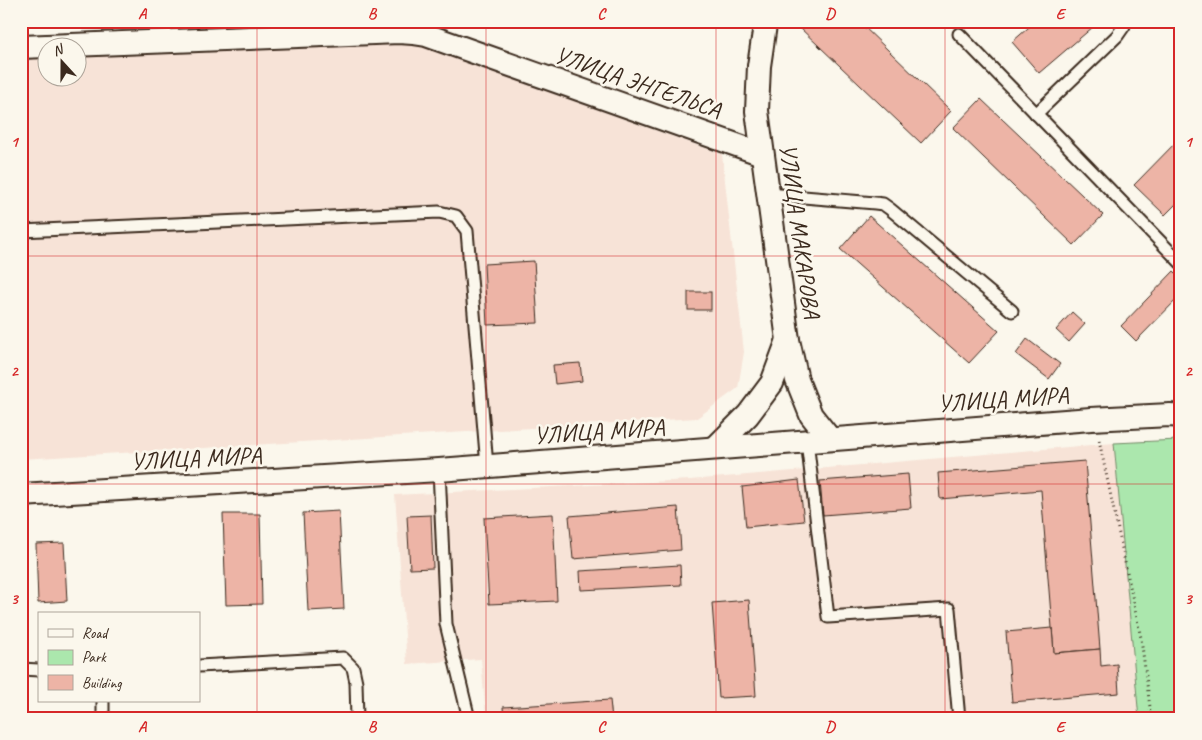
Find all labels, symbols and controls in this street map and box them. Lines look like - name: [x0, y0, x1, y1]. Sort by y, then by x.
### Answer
- text: A: [138, 4, 148, 24]
- text: B: [368, 4, 378, 24]
- text: C: [597, 4, 607, 24]
- text: D: [825, 4, 836, 24]
- text: E: [1056, 4, 1067, 24]
- north arrow: [38, 38, 88, 88]
- street label: УЛИЦА ЭНГЕЛЬСА: [551, 39, 726, 125]
- text: N: [50, 40, 67, 60]
- text: 1: [10, 132, 19, 152]
- text: 1: [1184, 132, 1193, 152]
- street label: УЛИЦА МАКАРОВА: [773, 142, 827, 321]
- text: 2: [10, 361, 19, 381]
- text: 2: [1184, 361, 1193, 381]
- street label: УЛИЦА МИРА: [937, 379, 1070, 419]
- street label: УЛИЦА МИРА: [533, 411, 666, 451]
- street label: УЛИЦА МИРА: [130, 440, 263, 476]
- text: 3: [10, 589, 19, 609]
- text: 3: [1184, 589, 1193, 609]
- legend: [38, 612, 200, 702]
- text: Road: [82, 624, 109, 643]
- text: Park: [82, 648, 107, 667]
- text: Building: [82, 674, 122, 693]
- text: A: [138, 717, 148, 737]
- text: B: [368, 717, 378, 737]
- text: C: [597, 717, 607, 737]
- text: D: [825, 717, 836, 737]
- text: E: [1056, 717, 1067, 737]

